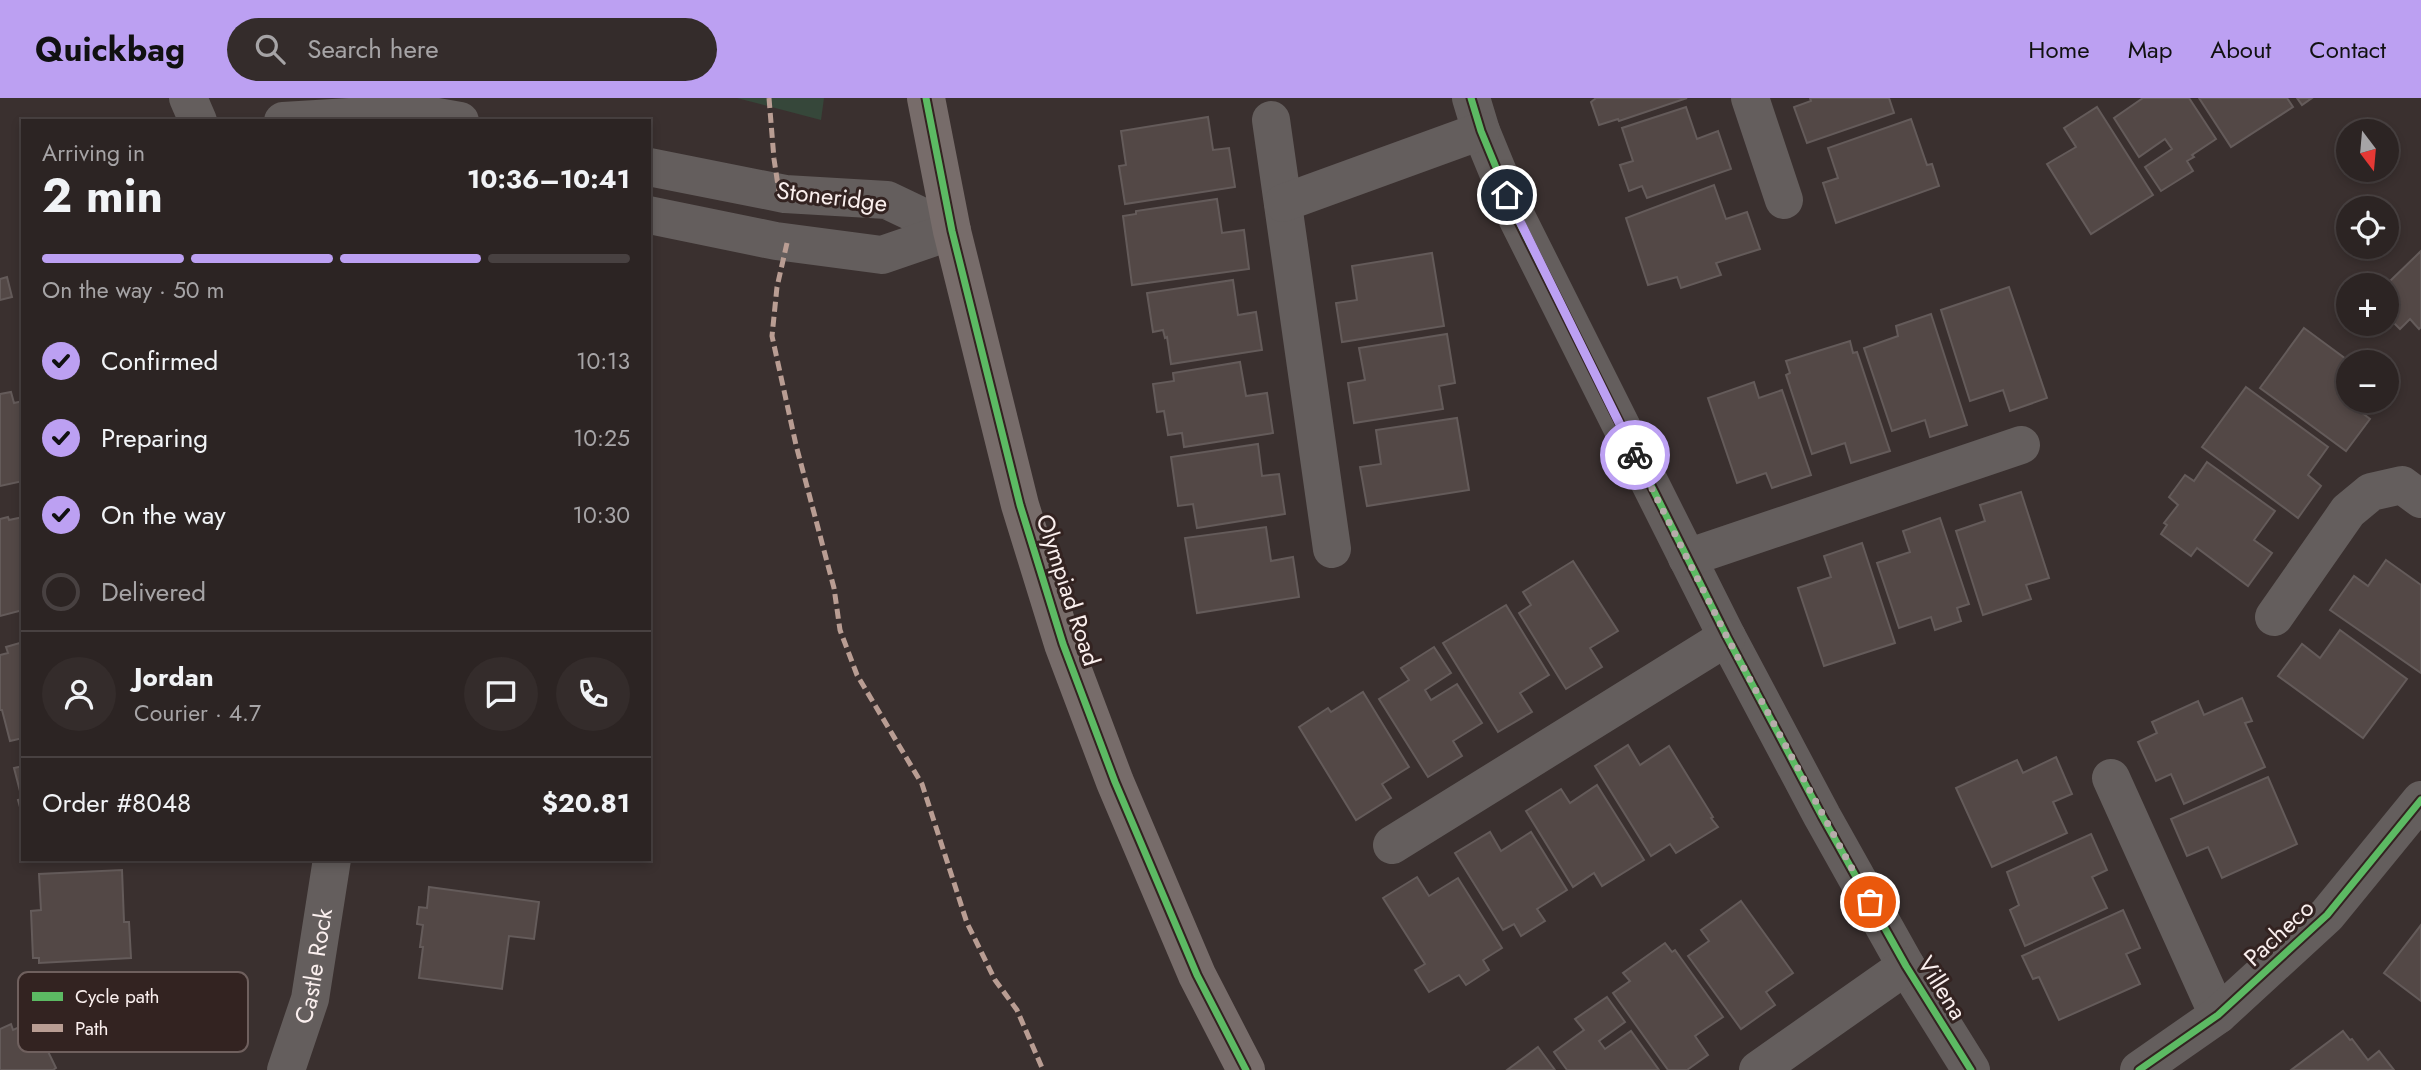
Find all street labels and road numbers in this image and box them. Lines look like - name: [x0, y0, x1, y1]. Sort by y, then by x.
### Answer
- street label: Stoneridge: [775, 172, 889, 221]
- street label: Olympiad Road: [1027, 509, 1110, 670]
- street label: Pacheco: [2236, 891, 2322, 974]
- street label: Castle Rock: [285, 905, 341, 1029]
- street label: Villena: [1909, 949, 1976, 1027]

